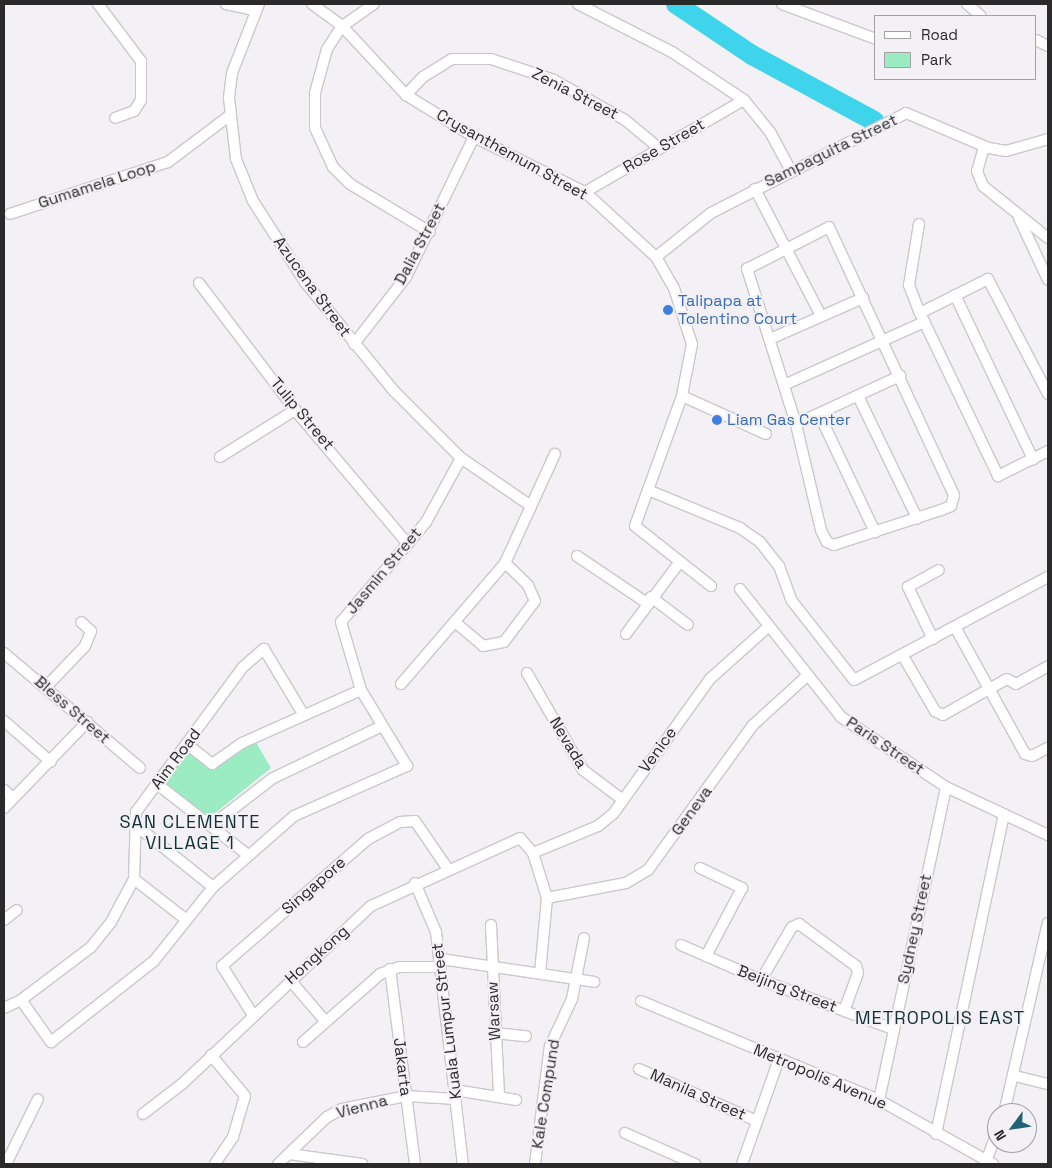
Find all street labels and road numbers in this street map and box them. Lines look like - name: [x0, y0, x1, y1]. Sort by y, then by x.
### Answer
- street label: Zenia Street: [529, 64, 621, 124]
- street label: Crysanthemum Street: [433, 105, 591, 205]
- street label: Sampaguita Street: [761, 110, 901, 192]
- street label: Rose Street: [620, 115, 708, 177]
- street label: Gumamela Loop: [36, 157, 158, 213]
- street label: Dalia Street: [390, 200, 450, 288]
- street label: Azucena Street: [269, 233, 355, 341]
- street label: Tulip Street: [266, 374, 338, 454]
- street label: Jasmin Street: [342, 524, 426, 618]
- street label: Bless Street: [30, 672, 114, 748]
- street label: Paris Street: [842, 713, 928, 779]
- street label: Nevada: [545, 714, 591, 772]
- street label: Venice: [635, 724, 681, 776]
- street label: Aim Road: [147, 725, 205, 793]
- street label: Geneva: [668, 782, 716, 840]
- street label: Singapore: [278, 853, 350, 919]
- street label: Sydney Street: [894, 872, 936, 986]
- street label: Hongkong: [281, 922, 353, 988]
- street label: Kuala Lumpur Street: [428, 942, 466, 1100]
- street label: Beijing Street: [735, 961, 839, 1017]
- street label: Warsaw: [483, 981, 505, 1041]
- street label: Jakarta: [389, 1037, 415, 1097]
- street label: Kale Compund: [528, 1038, 564, 1150]
- street label: Metropolis Avenue: [750, 1040, 890, 1114]
- street label: Manila Street: [647, 1065, 749, 1125]
- street label: Vienna: [334, 1091, 390, 1123]

